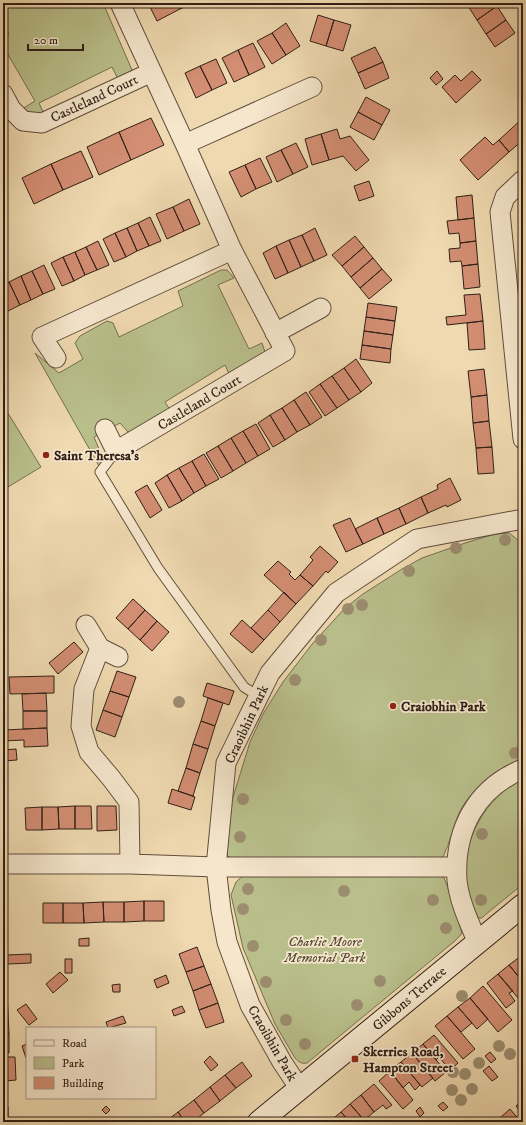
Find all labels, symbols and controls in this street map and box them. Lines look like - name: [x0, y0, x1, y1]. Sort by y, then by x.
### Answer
- scale bar: [28, 26, 83, 52]
- text: 20 m: [34, 33, 58, 48]
- street label: Castleland Court: [48, 71, 141, 127]
- street label: Castleland Court: [154, 371, 245, 435]
- place label: Saint Theresa's: [54, 447, 139, 465]
- marker: Saint Theresa's: [41, 450, 51, 460]
- street label: Craoibhin Park: [221, 682, 273, 767]
- place label: Craiobhin Park: [401, 698, 487, 716]
- marker: Craiobhin Park: [388, 701, 398, 711]
- park label: Charlie Moore Memorial Park: [283, 933, 366, 967]
- street label: Gibbons Terrace: [369, 962, 451, 1035]
- street label: Craoibhin Park: [243, 1002, 301, 1085]
- legend: [26, 1027, 156, 1099]
- text: Road: [62, 1036, 87, 1051]
- place label: Skerries Road, Hampton Street: [363, 1043, 453, 1077]
- marker: Skerries Road, Hampton Street: [350, 1054, 360, 1064]
- text: Park: [62, 1056, 84, 1071]
- text: Building: [62, 1076, 103, 1091]

